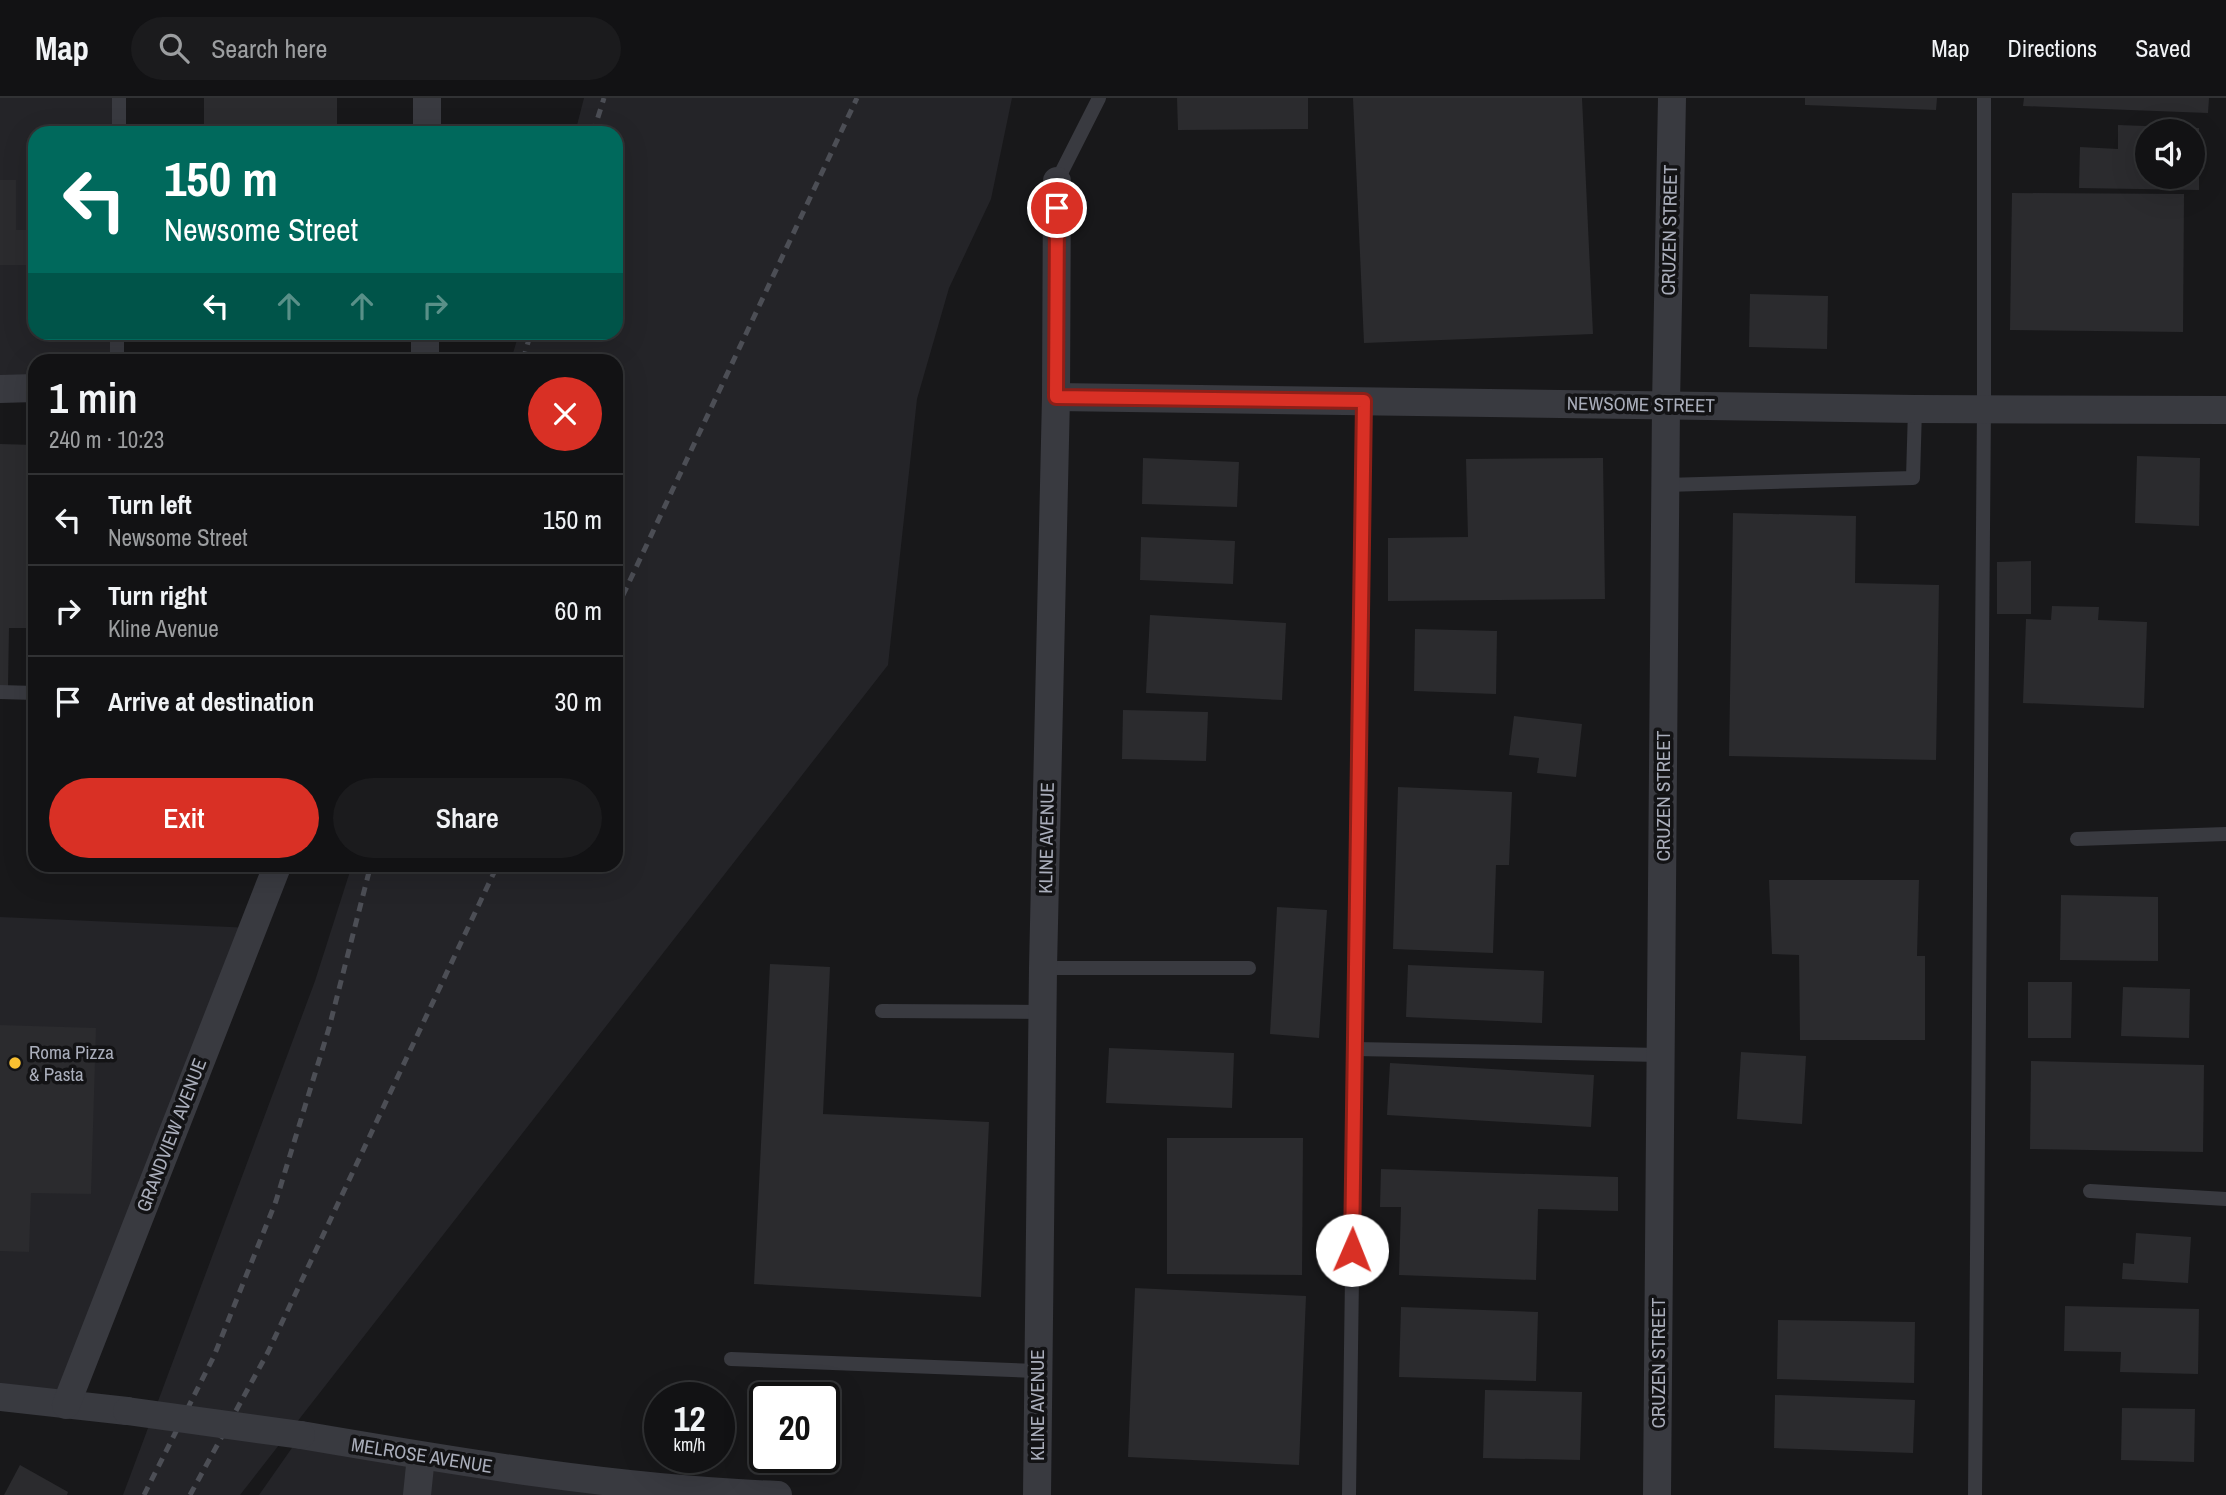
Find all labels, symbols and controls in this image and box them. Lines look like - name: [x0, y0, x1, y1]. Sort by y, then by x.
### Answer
- search box: [131, 17, 621, 80]
- text: Map: [35, 26, 89, 70]
- icon: search: [155, 29, 193, 67]
- text: Search here: [211, 31, 327, 66]
- text: Map: [1931, 32, 1969, 64]
- text: Directions: [2007, 32, 2097, 64]
- text: Saved: [2135, 32, 2191, 64]
- map controls: [2135, 119, 2205, 189]
- button: sound: [2135, 119, 2205, 189]
- text: 150 m: [164, 145, 278, 211]
- icon: left: [49, 154, 140, 245]
- street label: CRUZEN STREET: [1655, 164, 1683, 296]
- pin: [1027, 178, 1087, 238]
- icon: arrive: [1038, 189, 1076, 227]
- text: Newsome Street: [164, 208, 358, 251]
- icon: left: [197, 287, 235, 325]
- icon: ahead: [270, 287, 308, 325]
- icon: ahead: [343, 287, 381, 325]
- icon: right: [416, 287, 454, 325]
- text: 1 min: [49, 370, 138, 426]
- button: close: [528, 377, 602, 451]
- street label: NEWSOME STREET: [1567, 390, 1716, 418]
- text: 240 m · 10:23: [49, 424, 164, 455]
- text: Turn left: [108, 487, 192, 522]
- icon: left: [49, 501, 87, 539]
- text: 150 m: [543, 502, 602, 537]
- text: Newsome Street: [108, 522, 247, 553]
- text: Turn right: [108, 578, 207, 613]
- icon: right: [49, 592, 87, 630]
- text: 60 m: [555, 593, 602, 628]
- text: Kline Avenue: [108, 613, 219, 644]
- icon: arrive: [49, 683, 87, 721]
- text: Arrive at destination: [108, 684, 314, 719]
- text: 30 m: [555, 684, 602, 719]
- street label: CRUZEN STREET: [1650, 730, 1676, 861]
- button: Exit: [49, 778, 319, 858]
- button: Share: [333, 778, 602, 858]
- street label: KLINE AVENUE: [1032, 782, 1060, 894]
- place label: Roma Pizza & Pasta: [29, 1039, 114, 1087]
- street label: GRANDVIEW AVENUE: [130, 1054, 212, 1216]
- marker: Roma Pizza & Pasta: [7, 1055, 23, 1071]
- position arrow: [1315, 1213, 1389, 1287]
- street label: CRUZEN STREET: [1645, 1297, 1671, 1428]
- street label: KLINE AVENUE: [1024, 1349, 1050, 1461]
- speed limit sign: 20: [749, 1382, 840, 1473]
- text: 12: [674, 1395, 705, 1442]
- street label: MELROSE AVENUE: [350, 1431, 494, 1479]
- text: km/h: [674, 1432, 706, 1457]

